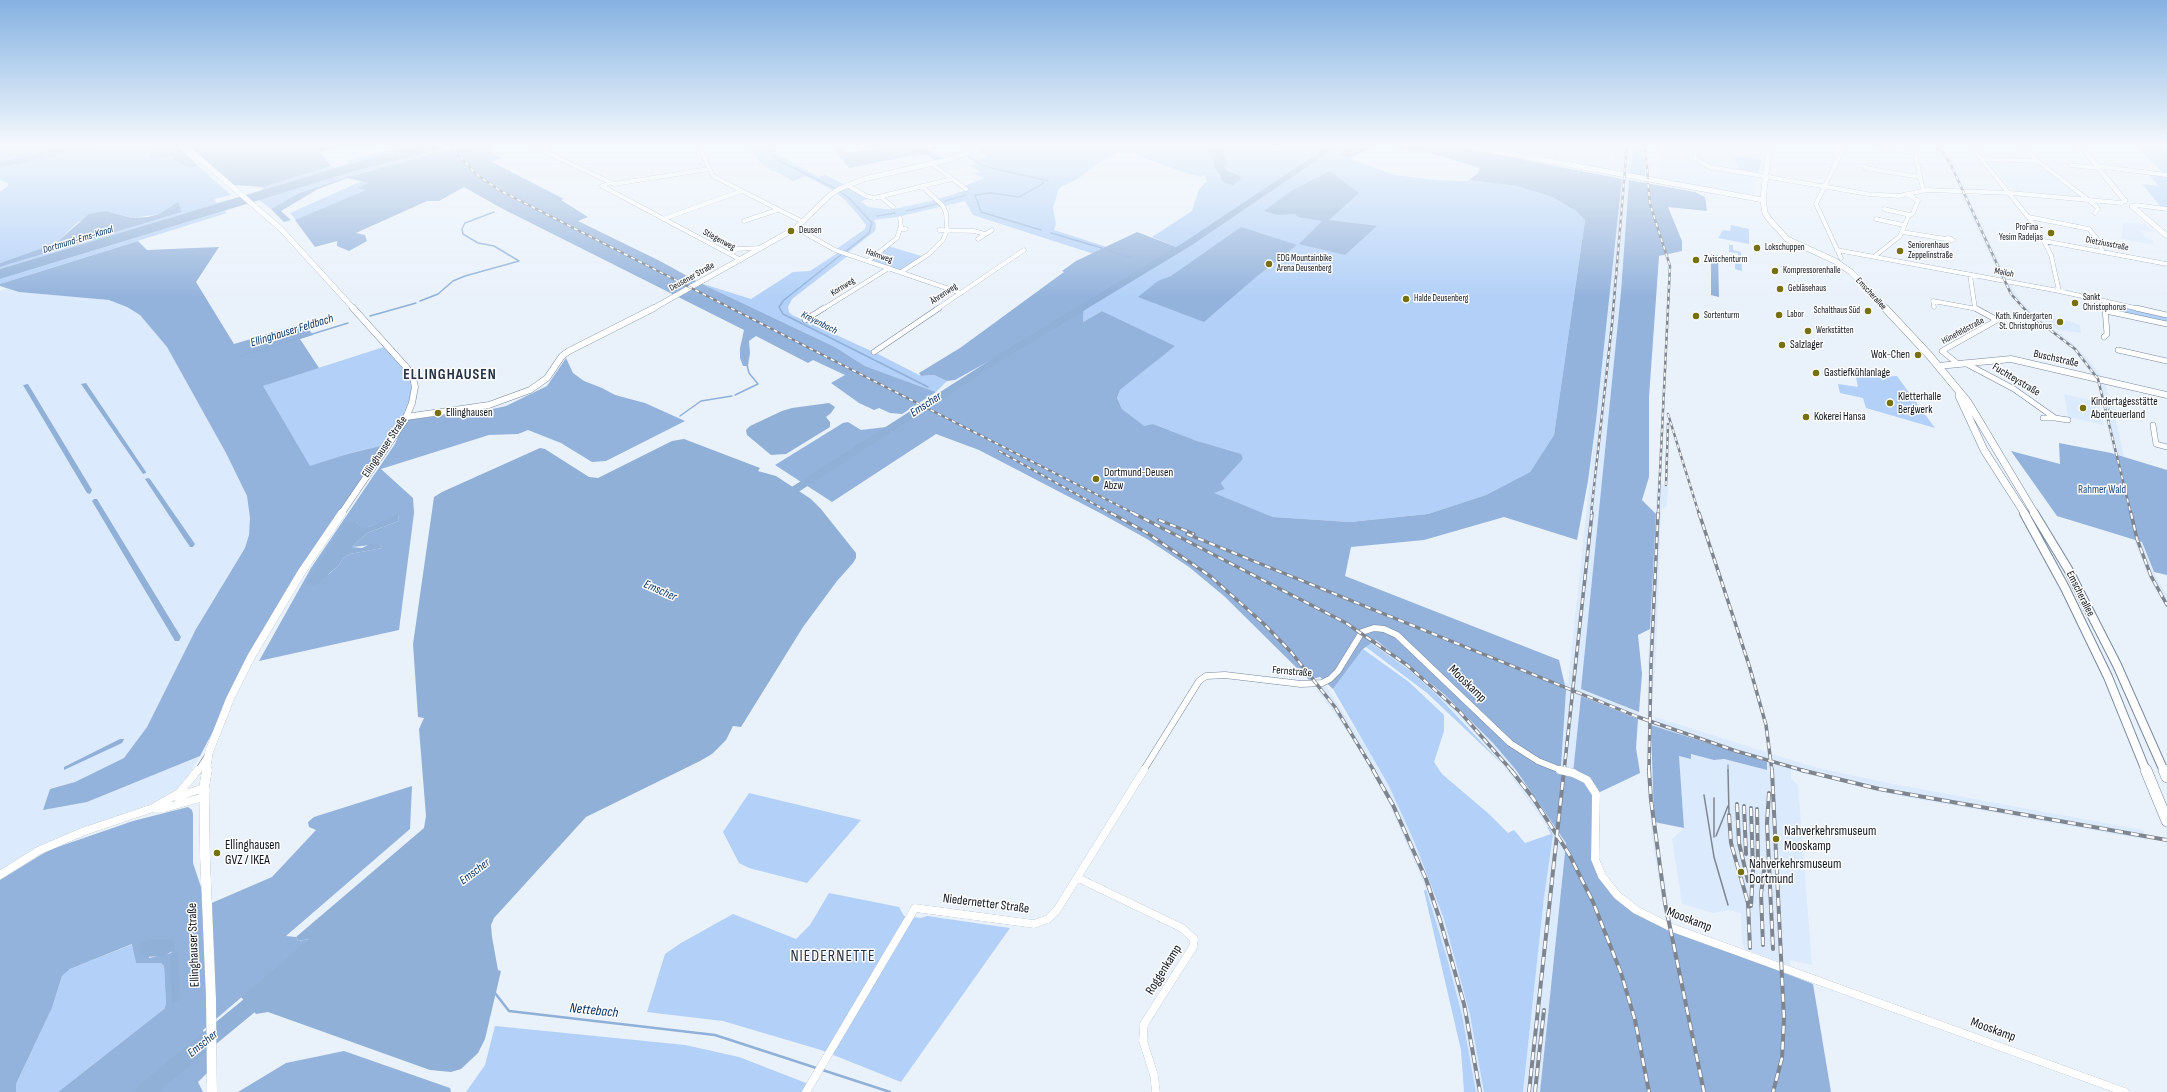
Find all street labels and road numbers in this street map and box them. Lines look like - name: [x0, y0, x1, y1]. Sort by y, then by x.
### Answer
- street label: Stiegenweg: [701, 227, 737, 253]
- street label: Dietziusstraße: [2085, 235, 2129, 253]
- street label: Halmweg: [864, 246, 894, 266]
- street label: Deusener Straße: [667, 260, 717, 294]
- street label: Mailoh: [1993, 266, 2015, 280]
- street label: Kornweg: [829, 275, 857, 299]
- street label: Emscherallee: [1853, 276, 1889, 312]
- street label: Ährenweg: [929, 281, 959, 307]
- street label: Hünefeldstraße: [1940, 315, 1986, 347]
- street label: Buschstraße: [2032, 347, 2080, 371]
- street label: Fuchteystraße: [1990, 361, 2042, 399]
- street label: Ellinghauser Straße: [360, 414, 410, 480]
- street label: Emscherallee: [2063, 569, 2097, 619]
- street label: Mooskamp: [1445, 662, 1489, 706]
- street label: Fernstraße: [1272, 664, 1312, 680]
- street label: Niedernetter Straße: [942, 891, 1030, 917]
- street label: Ellinghauser Straße: [185, 903, 203, 987]
- street label: Mooskamp: [1664, 904, 1714, 936]
- street label: Roggenkamp: [1143, 942, 1185, 998]
- street label: Mooskamp: [1968, 1015, 2018, 1045]

